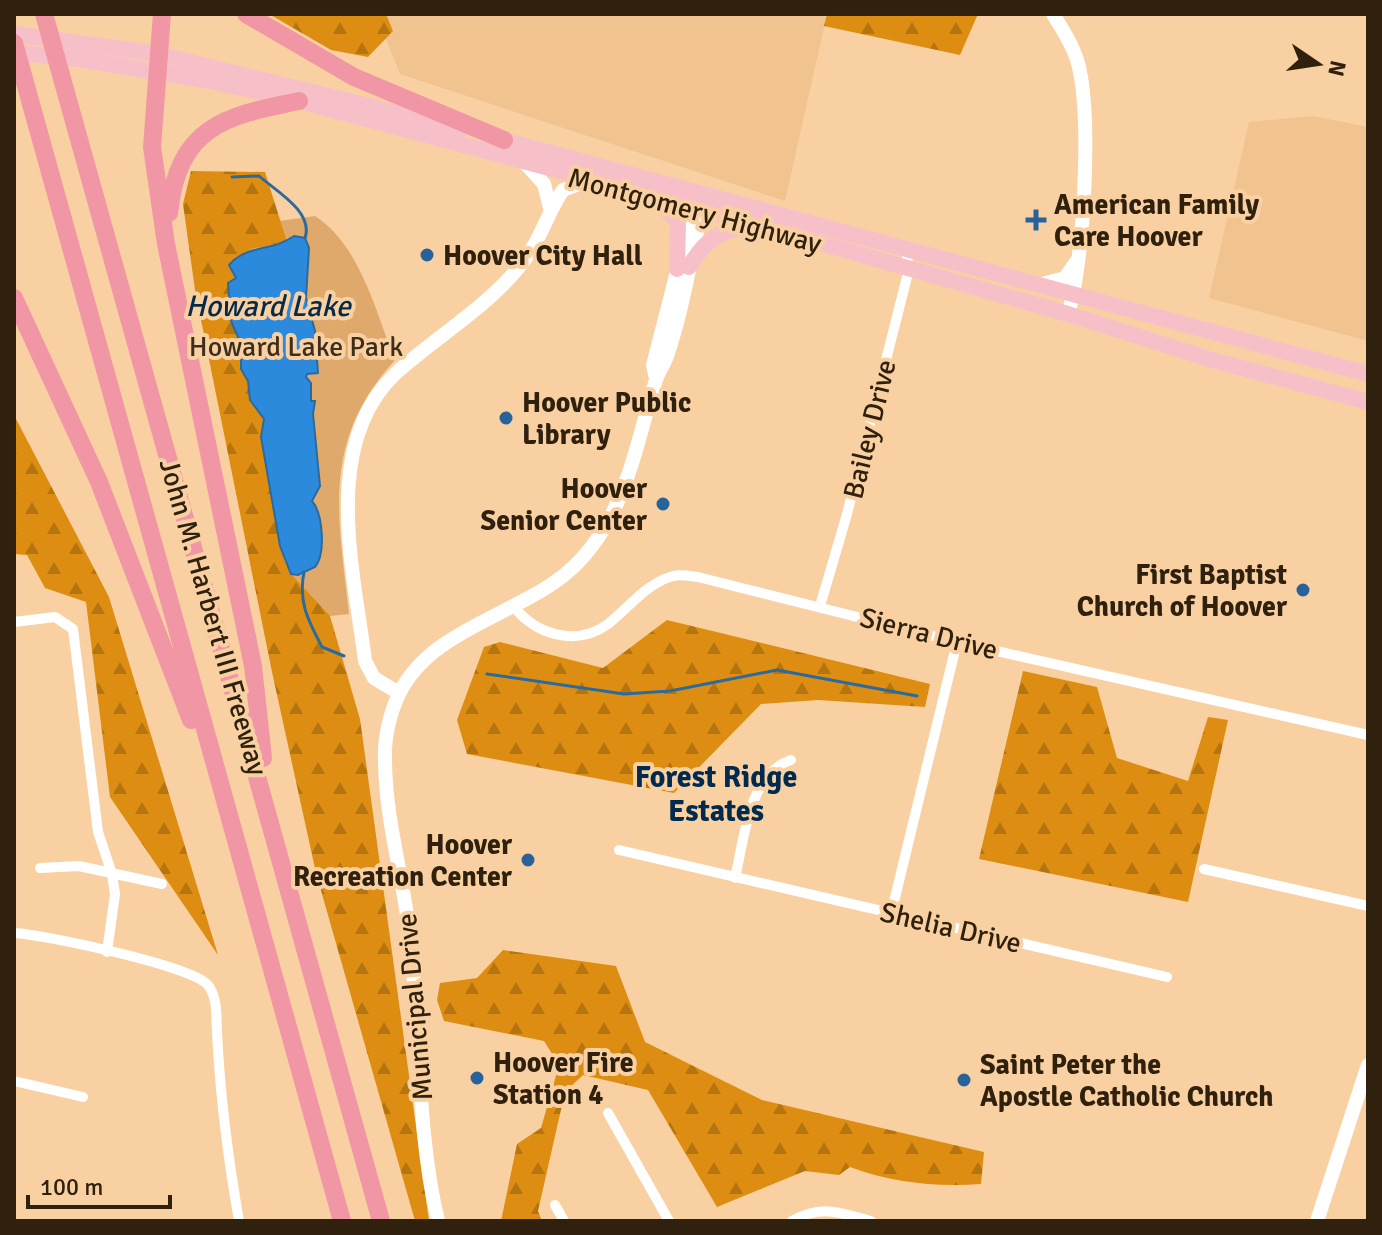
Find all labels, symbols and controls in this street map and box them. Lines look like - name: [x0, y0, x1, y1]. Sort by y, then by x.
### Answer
- north arrow: [1278, 24, 1358, 104]
- text: N: [1322, 58, 1352, 79]
- street label: Montgomery Highway: [564, 161, 825, 261]
- place label: American Family Care Hoover: [1054, 188, 1259, 254]
- marker: American Family Care Hoover: [1025, 209, 1047, 231]
- place label: Hoover City Hall: [443, 239, 643, 273]
- marker: Hoover City Hall: [418, 246, 436, 264]
- water label: Howard Lake: [185, 288, 353, 325]
- park label: Howard Lake Park: [189, 330, 403, 364]
- street label: Bailey Drive: [836, 356, 904, 502]
- place label: Hoover Public Library: [522, 386, 691, 452]
- marker: Hoover Public Library: [497, 409, 515, 427]
- street label: John M. Harbert III Freeway: [151, 455, 275, 780]
- place label: Hoover Senior Center: [481, 472, 648, 538]
- marker: Hoover Senior Center: [654, 495, 672, 513]
- place label: First Baptist Church of Hoover: [1077, 558, 1288, 624]
- marker: First Baptist Church of Hoover: [1294, 581, 1312, 599]
- street label: Sierra Drive: [856, 600, 1001, 667]
- district label: Forest Ridge Estates: [635, 759, 797, 830]
- place label: Hoover Recreation Center: [293, 828, 513, 894]
- marker: Hoover Recreation Center: [519, 851, 537, 869]
- street label: Shelia Drive: [877, 895, 1024, 961]
- street label: Municipal Drive: [390, 912, 440, 1102]
- place label: Hoover Fire Station 4: [493, 1046, 634, 1112]
- place label: Saint Peter the Apostle Catholic Church: [980, 1048, 1274, 1114]
- marker: Hoover Fire Station 4: [468, 1069, 486, 1087]
- marker: Saint Peter the Apostle Catholic Church: [955, 1071, 973, 1089]
- scale bar: [28, 1159, 170, 1209]
- text: 100 m: [40, 1172, 103, 1202]

